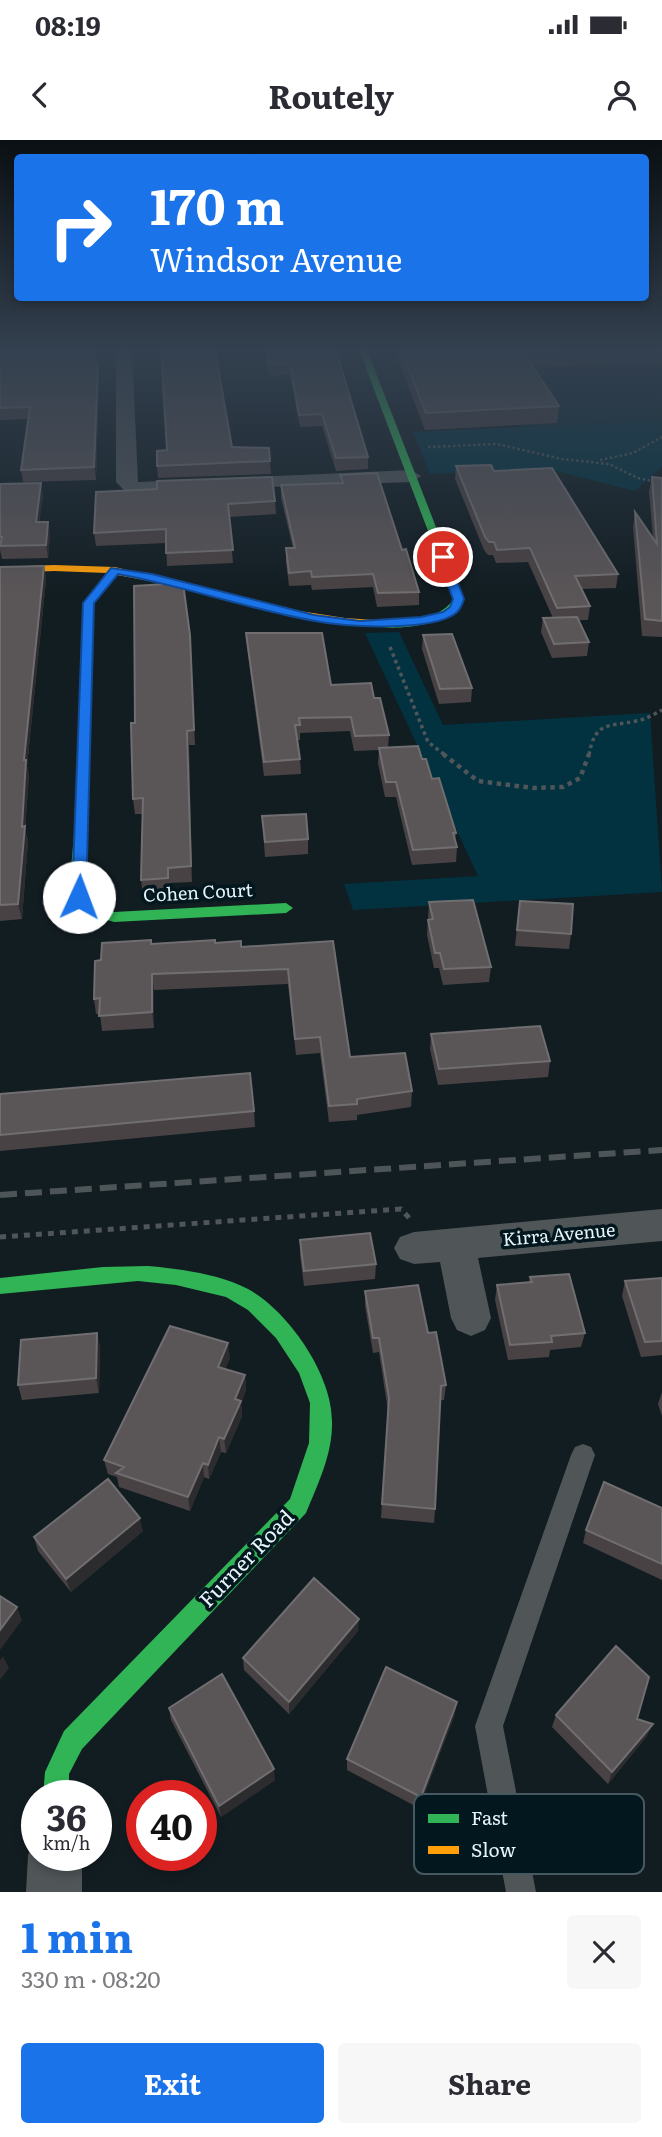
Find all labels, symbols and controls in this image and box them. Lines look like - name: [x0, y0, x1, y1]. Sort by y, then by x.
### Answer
- text: 08:19: [35, 5, 101, 44]
- text: Routely: [268, 71, 394, 119]
- icon: back: [21, 76, 59, 114]
- icon: person: [603, 76, 641, 114]
- text: 170 m: [150, 167, 284, 240]
- icon: right: [35, 182, 126, 273]
- text: Windsor Avenue: [150, 234, 402, 282]
- pin: [413, 527, 473, 587]
- icon: arrive: [424, 538, 462, 576]
- position arrow: [42, 860, 116, 934]
- street label: Cohen Court: [142, 875, 254, 908]
- street label: Kirra Avenue: [501, 1215, 616, 1252]
- street label: Furner Road: [191, 1501, 300, 1613]
- speed limit sign: 40: [126, 1780, 217, 1871]
- text: 36: [47, 1790, 86, 1842]
- legend: [414, 1794, 644, 1874]
- text: Fast: [471, 1803, 508, 1831]
- text: km/h: [43, 1829, 90, 1856]
- text: Slow: [471, 1835, 516, 1863]
- text: 1 min: [21, 1904, 133, 1966]
- button: close: [567, 1915, 641, 1989]
- text: 330 m · 08:20: [21, 1961, 161, 1995]
- button: Exit: [21, 2043, 324, 2123]
- button: Share: [338, 2043, 641, 2123]

